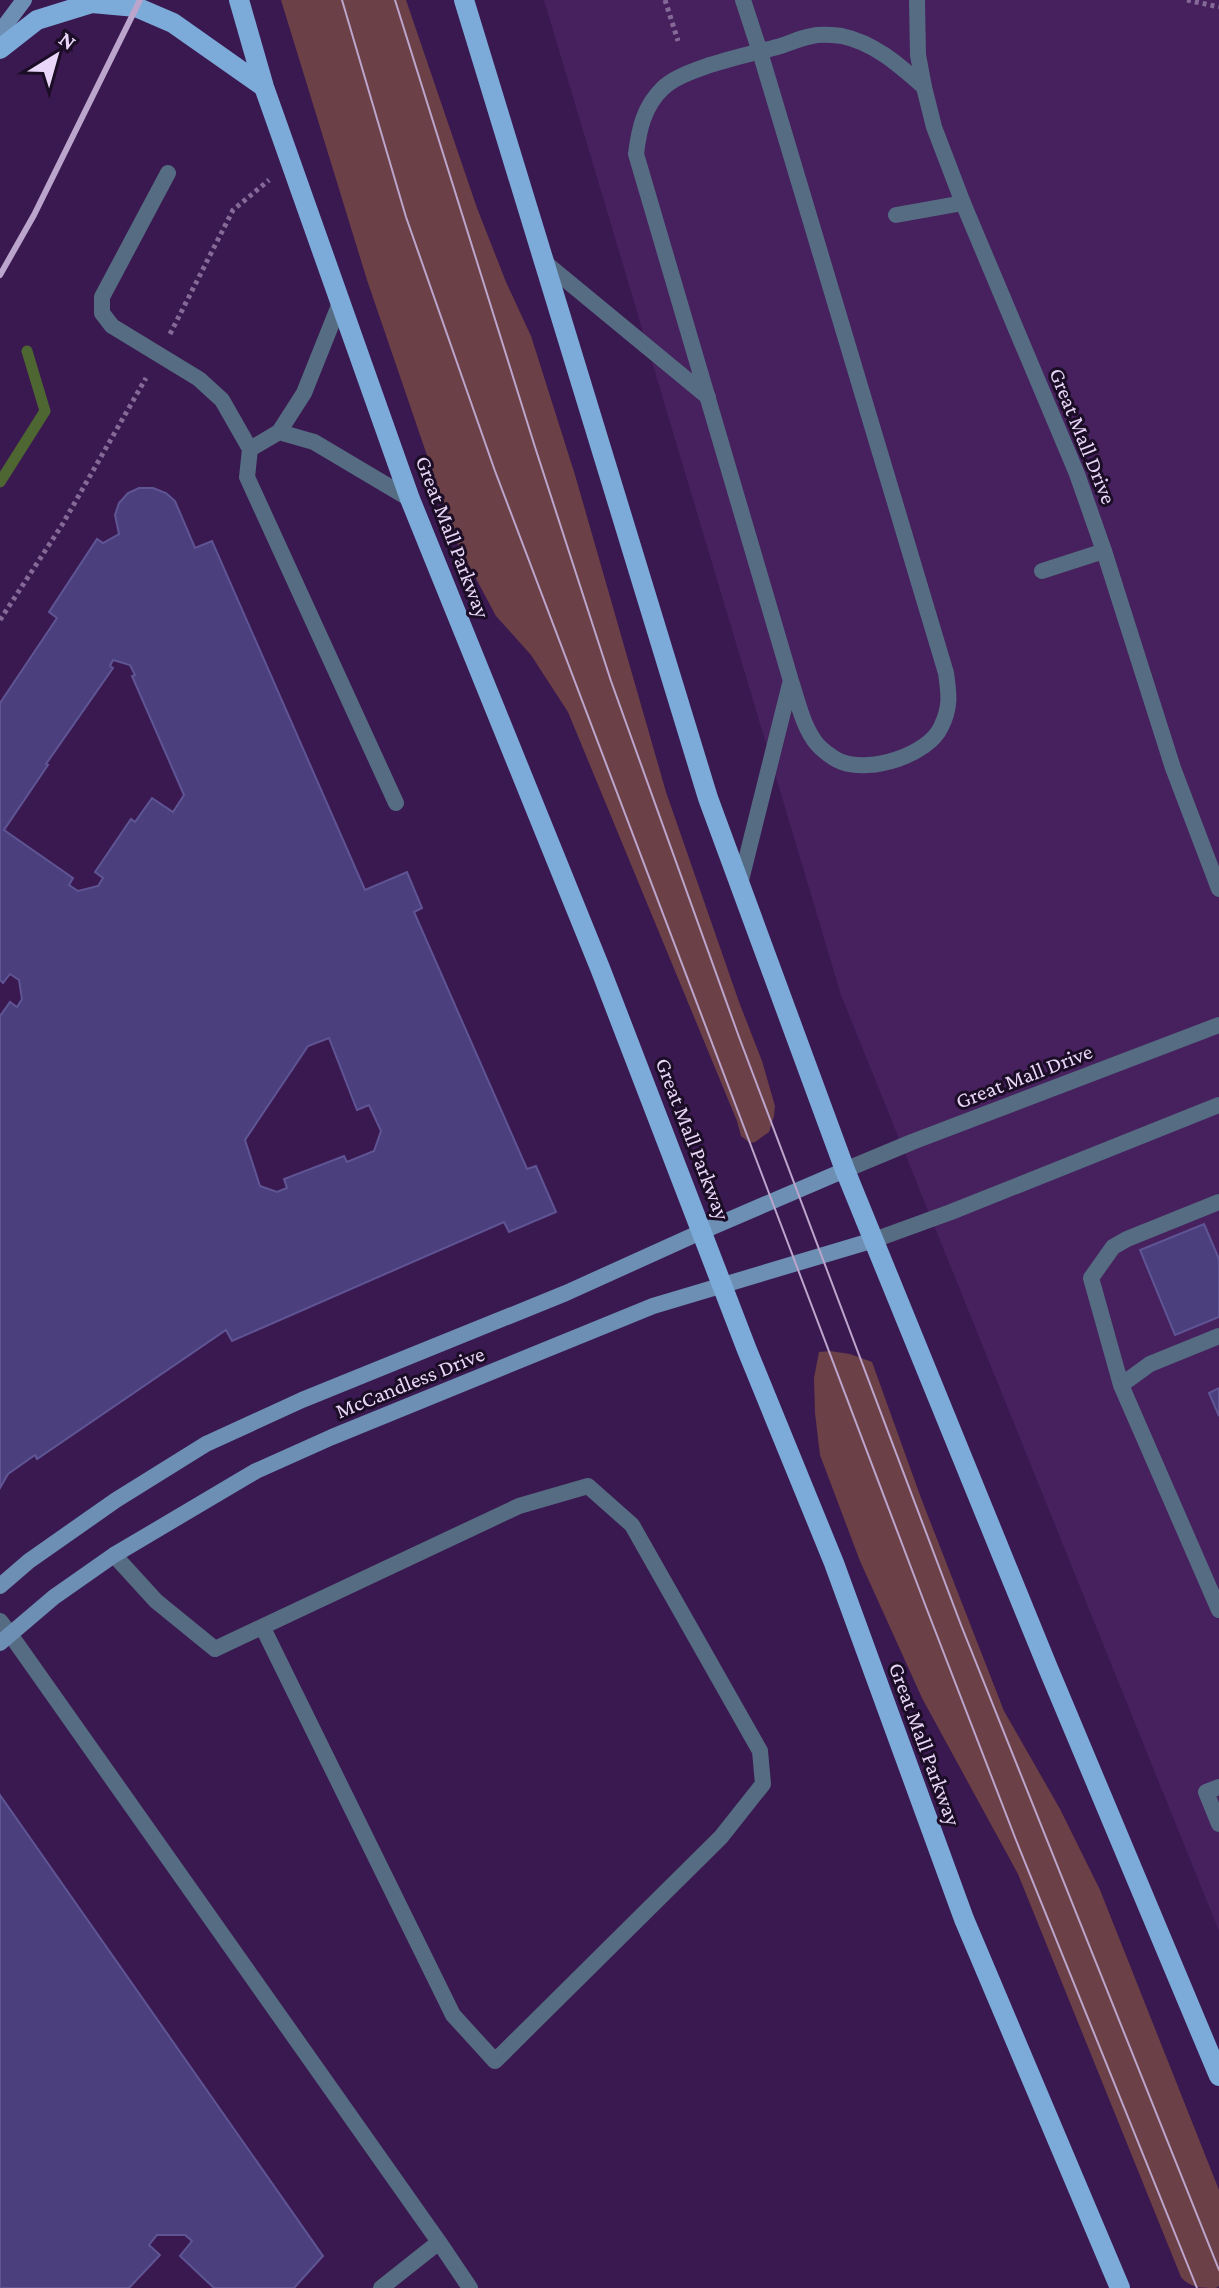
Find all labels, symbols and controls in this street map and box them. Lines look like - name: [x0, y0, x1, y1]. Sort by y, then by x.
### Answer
- north arrow: [16, 16, 96, 96]
- text: N: [54, 26, 81, 55]
- street label: Great Mall Drive: [1044, 364, 1122, 508]
- street label: Great Mall Parkway: [411, 452, 496, 622]
- street label: Great Mall Drive: [952, 1038, 1096, 1114]
- street label: Great Mall Parkway: [651, 1054, 736, 1224]
- street label: McCandless Drive: [332, 1341, 488, 1423]
- street label: Great Mall Parkway: [884, 1659, 966, 1830]

